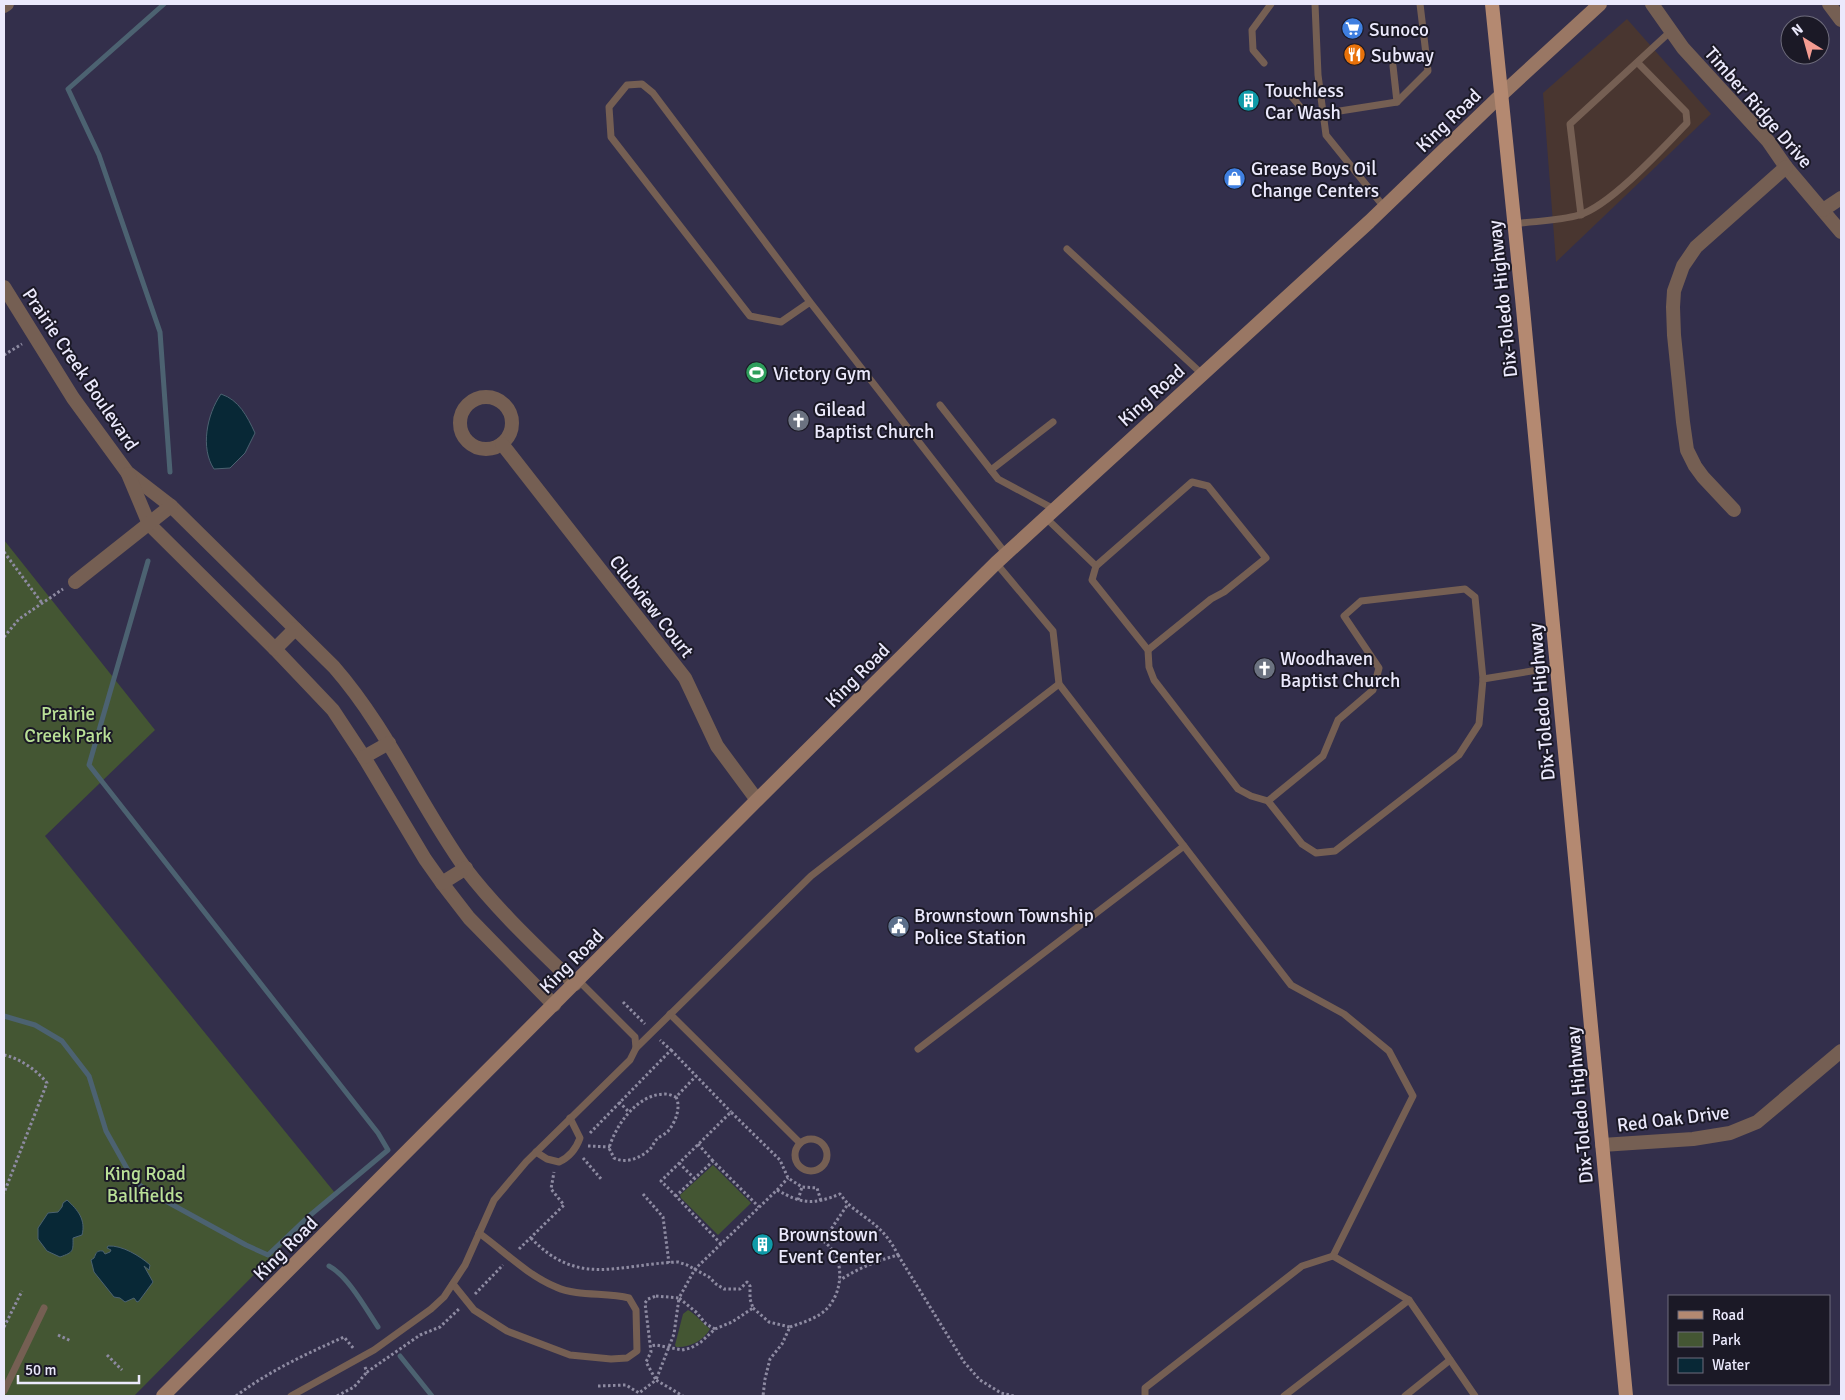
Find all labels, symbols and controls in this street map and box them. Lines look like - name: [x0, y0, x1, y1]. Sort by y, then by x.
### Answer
- north arrow: [1780, 15, 1830, 65]
- supermarket icon: Sunoco: [1341, 17, 1365, 41]
- place label: Sunoco: [1369, 18, 1429, 42]
- text: N: [1788, 20, 1806, 40]
- street label: Timber Ridge Drive: [1699, 42, 1818, 173]
- restaurant icon: Subway: [1343, 43, 1367, 67]
- place label: Subway: [1371, 44, 1434, 68]
- place label: Touchless Car Wash: [1265, 79, 1344, 125]
- street label: King Road: [1411, 84, 1486, 158]
- building icon: Touchless Car Wash: [1237, 89, 1261, 113]
- place label: Grease Boys Oil Change Centers: [1251, 157, 1379, 203]
- shop icon: Grease Boys Oil Change Centers: [1223, 167, 1247, 191]
- street label: Dix-Toledo Highway: [1483, 219, 1523, 379]
- street label: Prairie Creek Boulevard: [17, 284, 143, 455]
- street label: King Road: [1113, 359, 1190, 432]
- sports icon: Victory Gym: [745, 361, 769, 385]
- place label: Victory Gym: [773, 362, 871, 386]
- place label: Gilead Baptist Church: [814, 398, 934, 444]
- church icon: Gilead Baptist Church: [786, 408, 810, 432]
- street label: Clubview Court: [604, 551, 699, 663]
- street label: Dix-Toledo Highway: [1523, 622, 1561, 782]
- street label: King Road: [820, 638, 895, 713]
- place label: Woodhaven Baptist Church: [1280, 647, 1400, 693]
- church icon: Woodhaven Baptist Church: [1252, 657, 1276, 681]
- park label: Prairie Creek Park: [24, 702, 112, 748]
- place label: Brownstown Township Police Station: [914, 904, 1094, 950]
- public building icon: Brownstown Township Police Station: [886, 914, 910, 938]
- street label: King Road: [534, 924, 609, 999]
- street label: Dix-Toledo Highway: [1561, 1025, 1599, 1185]
- street label: Red Oak Drive: [1616, 1100, 1731, 1138]
- park label: King Road Ballfields: [104, 1162, 186, 1208]
- street label: King Road: [248, 1211, 323, 1286]
- place label: Brownstown Event Center: [778, 1223, 882, 1269]
- building icon: Brownstown Event Center: [750, 1233, 774, 1257]
- legend: [1668, 1295, 1830, 1385]
- text: Road: [1712, 1306, 1744, 1324]
- text: Park: [1712, 1331, 1741, 1349]
- scale bar: [18, 1352, 139, 1384]
- text: Water: [1712, 1356, 1750, 1374]
- text: 50 m: [25, 1361, 56, 1379]

